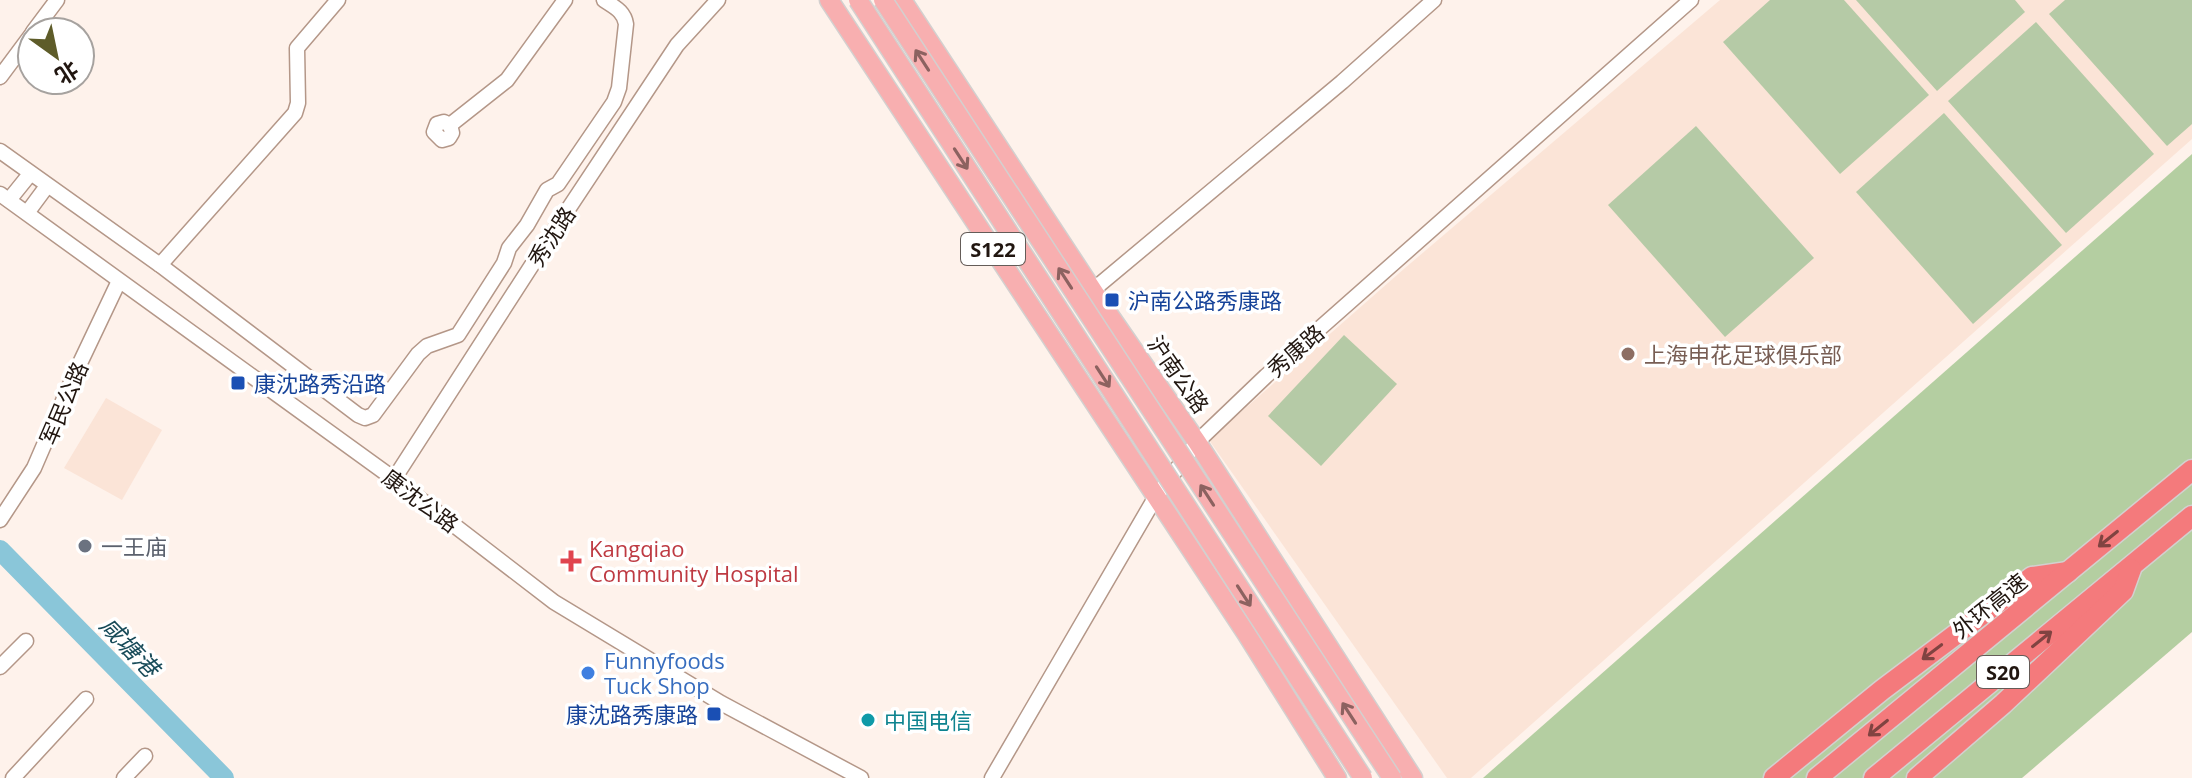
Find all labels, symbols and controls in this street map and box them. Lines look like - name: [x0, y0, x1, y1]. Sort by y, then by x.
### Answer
- north arrow: [16, 16, 96, 96]
- one-way arrow: [914, 49, 930, 72]
- text: 北: [50, 55, 85, 92]
- one-way arrow: [953, 148, 970, 170]
- street label: 秀沈路: [520, 200, 582, 272]
- road number: S122: [961, 233, 1025, 265]
- one-way arrow: [1056, 267, 1073, 289]
- place label: 沪南公路秀康路: [1128, 285, 1282, 315]
- marker: 沪南公路秀康路: [1103, 291, 1121, 309]
- street label: 秀康路: [1260, 317, 1330, 383]
- street label: 沪南公路: [1141, 329, 1217, 419]
- place label: 上海申花足球俱乐部: [1644, 339, 1842, 369]
- marker: 上海申花足球俱乐部: [1619, 345, 1637, 363]
- street label: 军民公路: [32, 357, 94, 449]
- one-way arrow: [1094, 366, 1111, 388]
- place label: 康沈路秀沿路: [254, 368, 386, 398]
- marker: 康沈路秀沿路: [229, 374, 247, 392]
- street label: 康沈公路: [377, 462, 465, 538]
- one-way arrow: [1199, 485, 1215, 507]
- one-way arrow: [2098, 530, 2119, 548]
- place label: 一王庙: [101, 531, 167, 561]
- place label: Kangqiao Community Hospital: [589, 533, 799, 588]
- marker: 一王庙: [76, 537, 94, 555]
- marker: Kangqiao Community Hospital: [560, 550, 582, 572]
- street label: 外环高速: [1945, 566, 2033, 644]
- one-way arrow: [1236, 584, 1253, 606]
- water label: 咸塘港: [93, 609, 169, 686]
- one-way arrow: [2031, 631, 2052, 648]
- one-way arrow: [1921, 644, 1943, 661]
- place label: Funnyfoods Tuck Shop: [604, 645, 725, 700]
- road number: S20: [1977, 656, 2029, 688]
- marker: Funnyfoods Tuck Shop: [579, 664, 597, 682]
- place label: 康沈路秀康路: [566, 699, 698, 729]
- one-way arrow: [1341, 702, 1358, 724]
- marker: 康沈路秀康路: [705, 705, 723, 723]
- place label: 中国电信: [884, 705, 972, 735]
- marker: 中国电信: [859, 711, 877, 729]
- one-way arrow: [1869, 719, 1889, 737]

